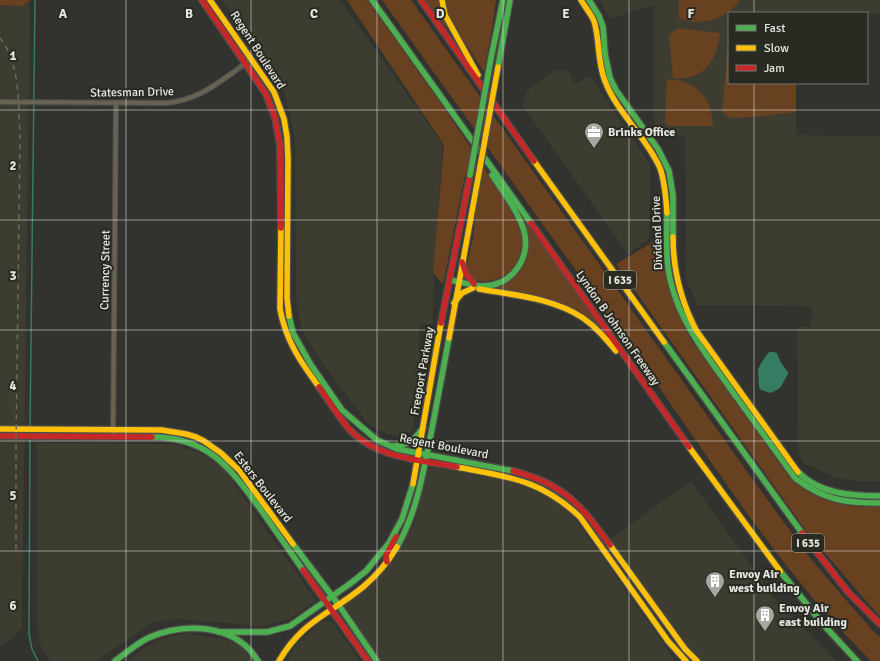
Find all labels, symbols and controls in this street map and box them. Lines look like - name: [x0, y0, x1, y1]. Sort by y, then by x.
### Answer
- text: A: [59, 6, 68, 22]
- text: B: [185, 6, 193, 22]
- text: C: [310, 6, 318, 22]
- text: D: [436, 6, 445, 22]
- text: E: [562, 6, 570, 22]
- text: F: [688, 6, 695, 22]
- street label: Regent Boulevard: [227, 8, 288, 92]
- legend: [728, 12, 868, 84]
- text: Fast: [764, 21, 785, 36]
- text: Slow: [764, 41, 789, 56]
- text: 1: [9, 48, 17, 64]
- text: Jam: [764, 61, 785, 76]
- street label: Statesman Drive: [90, 84, 174, 101]
- office icon: Brinks Office: [583, 121, 605, 149]
- place label: Brinks Office: [608, 125, 675, 140]
- text: 2: [9, 158, 17, 174]
- street label: Dividend Drive: [649, 196, 666, 270]
- street label: Currency Street: [97, 230, 114, 310]
- text: 3: [9, 268, 17, 284]
- street label: Lyndon B Johnson Freeway: [572, 268, 663, 389]
- road number: I 635: [604, 271, 636, 289]
- street label: Freeport Parkway: [407, 325, 438, 416]
- text: 4: [9, 378, 17, 394]
- street label: Regent Boulevard: [398, 431, 490, 462]
- street label: Esters Boulevard: [230, 449, 295, 526]
- text: 5: [9, 488, 17, 504]
- road number: I 635: [792, 534, 824, 552]
- place label: Envoy Air west building: [729, 567, 800, 596]
- building icon: Envoy Air west building: [704, 570, 726, 598]
- text: 6: [9, 598, 17, 614]
- place label: Envoy Air east building: [779, 601, 847, 630]
- building icon: Envoy Air east building: [754, 604, 776, 632]

